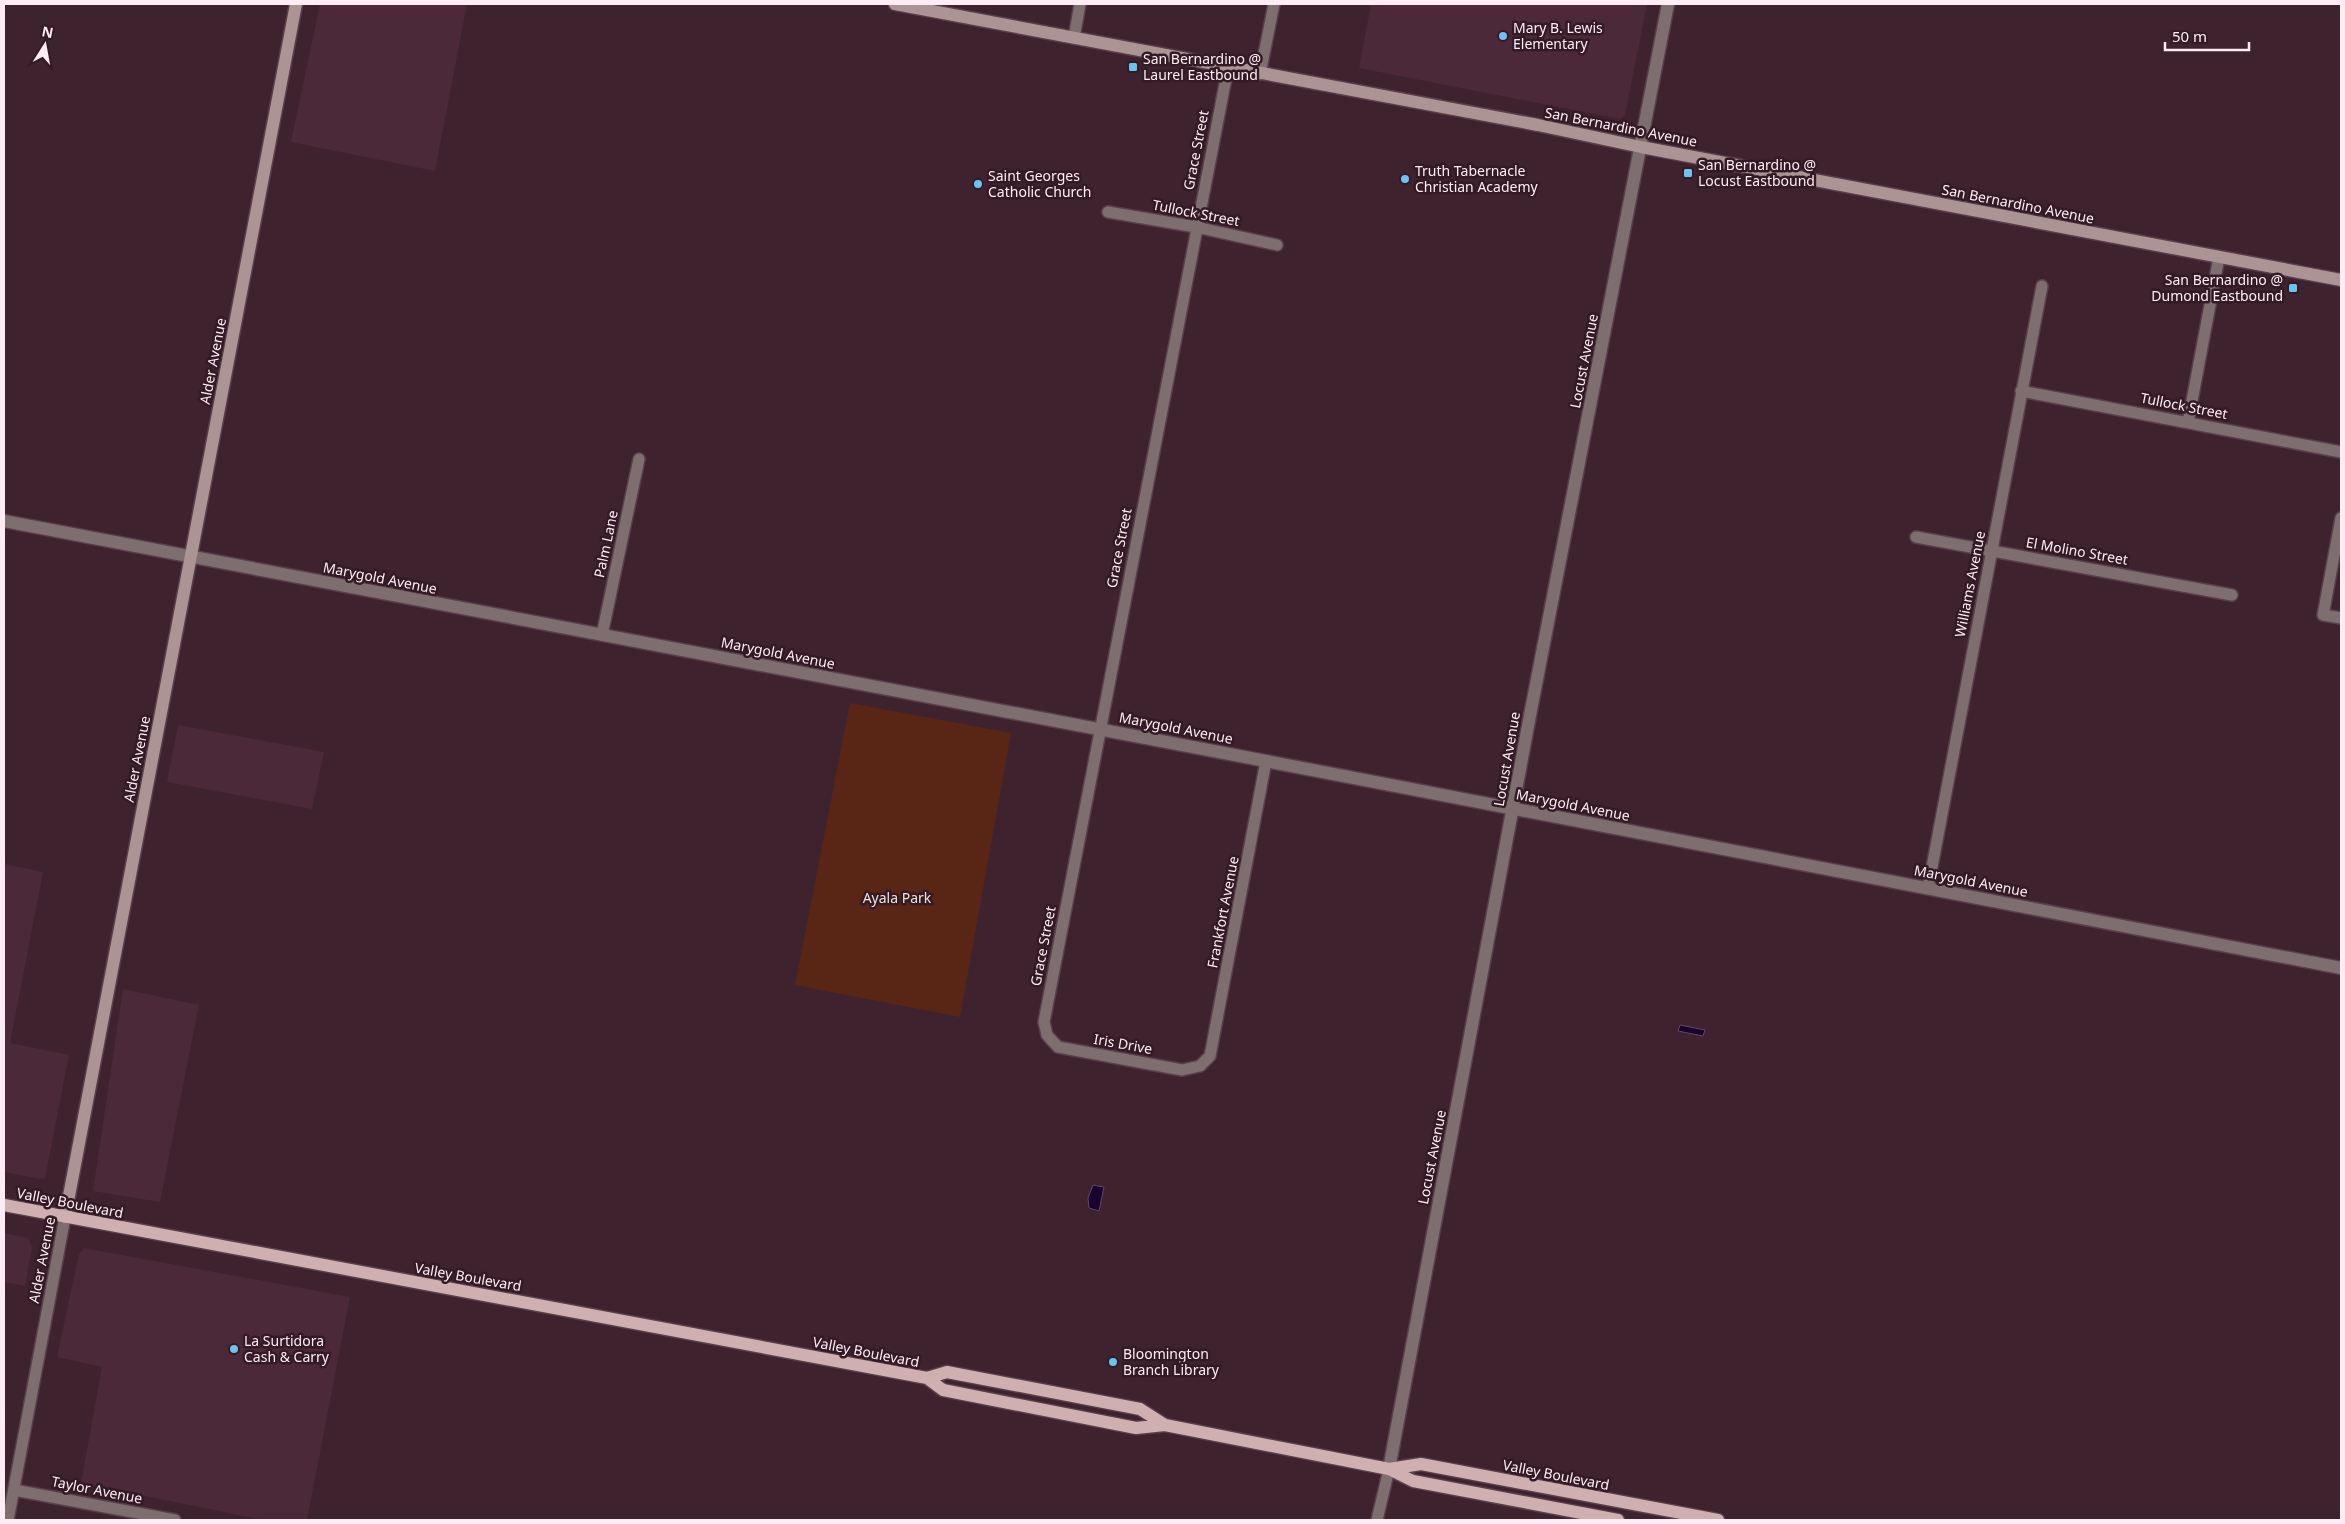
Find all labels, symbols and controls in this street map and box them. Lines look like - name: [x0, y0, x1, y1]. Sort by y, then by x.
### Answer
- place label: Mary B. Lewis Elementary: [1513, 18, 1603, 53]
- north arrow: [20, 20, 70, 70]
- scale bar: [2165, 20, 2249, 52]
- text: N: [40, 21, 55, 42]
- text: 50 m: [2172, 26, 2207, 46]
- marker: Mary B. Lewis Elementary: [1497, 30, 1509, 42]
- place label: San Bernardino @ Laurel Eastbound: [1143, 49, 1261, 84]
- marker: San Bernardino @ Laurel Eastbound: [1127, 61, 1139, 73]
- street label: San Bernardino Avenue: [1543, 102, 1699, 151]
- street label: Grace Street: [1178, 108, 1213, 191]
- place label: San Bernardino @ Locust Eastbound: [1698, 155, 1816, 190]
- place label: Truth Tabernacle Christian Academy: [1415, 161, 1539, 196]
- place label: Saint Georges Catholic Church: [988, 166, 1092, 201]
- marker: San Bernardino @ Locust Eastbound: [1682, 167, 1694, 179]
- marker: Truth Tabernacle Christian Academy: [1399, 173, 1411, 185]
- marker: Saint Georges Catholic Church: [972, 178, 984, 190]
- street label: San Bernardino Avenue: [1940, 179, 2096, 228]
- street label: Tullock Street: [1151, 195, 1241, 230]
- place label: San Bernardino @ Dumond Eastbound: [2151, 270, 2283, 305]
- marker: San Bernardino @ Dumond Eastbound: [2287, 282, 2299, 294]
- street label: Locust Avenue: [1565, 312, 1602, 410]
- street label: Alder Avenue: [195, 316, 230, 406]
- street label: Tullock Street: [2139, 388, 2229, 423]
- street label: Grace Street: [1101, 506, 1136, 589]
- street label: Palm Lane: [589, 508, 622, 579]
- street label: Williams Avenue: [1950, 529, 1989, 639]
- street label: El Molino Street: [2025, 532, 2130, 569]
- street label: Marygold Avenue: [322, 557, 439, 598]
- street label: Marygold Avenue: [720, 632, 837, 673]
- street label: Marygold Avenue: [1118, 707, 1235, 748]
- street label: Locust Avenue: [1489, 710, 1524, 808]
- street label: Alder Avenue: [119, 714, 154, 804]
- street label: Marygold Avenue: [1515, 784, 1632, 825]
- street label: Frankfort Avenue: [1202, 854, 1243, 970]
- street label: Marygold Avenue: [1913, 860, 2030, 901]
- park label: Ayala Park: [863, 888, 932, 907]
- street label: Grace Street: [1025, 904, 1060, 987]
- street label: Iris Drive: [1092, 1029, 1154, 1058]
- street label: Locust Avenue: [1413, 1108, 1450, 1206]
- street label: Valley Boulevard: [15, 1183, 125, 1222]
- street label: Alder Avenue: [24, 1215, 59, 1305]
- street label: Valley Boulevard: [413, 1258, 523, 1295]
- place label: La Surtidora Cash & Carry: [244, 1331, 330, 1366]
- street label: Valley Boulevard: [811, 1332, 921, 1371]
- marker: La Surtidora Cash & Carry: [228, 1343, 240, 1355]
- place label: Bloomington Branch Library: [1123, 1344, 1220, 1379]
- marker: Bloomington Branch Library: [1107, 1356, 1119, 1368]
- street label: Valley Boulevard: [1501, 1455, 1611, 1494]
- street label: Taylor Avenue: [50, 1471, 144, 1508]

